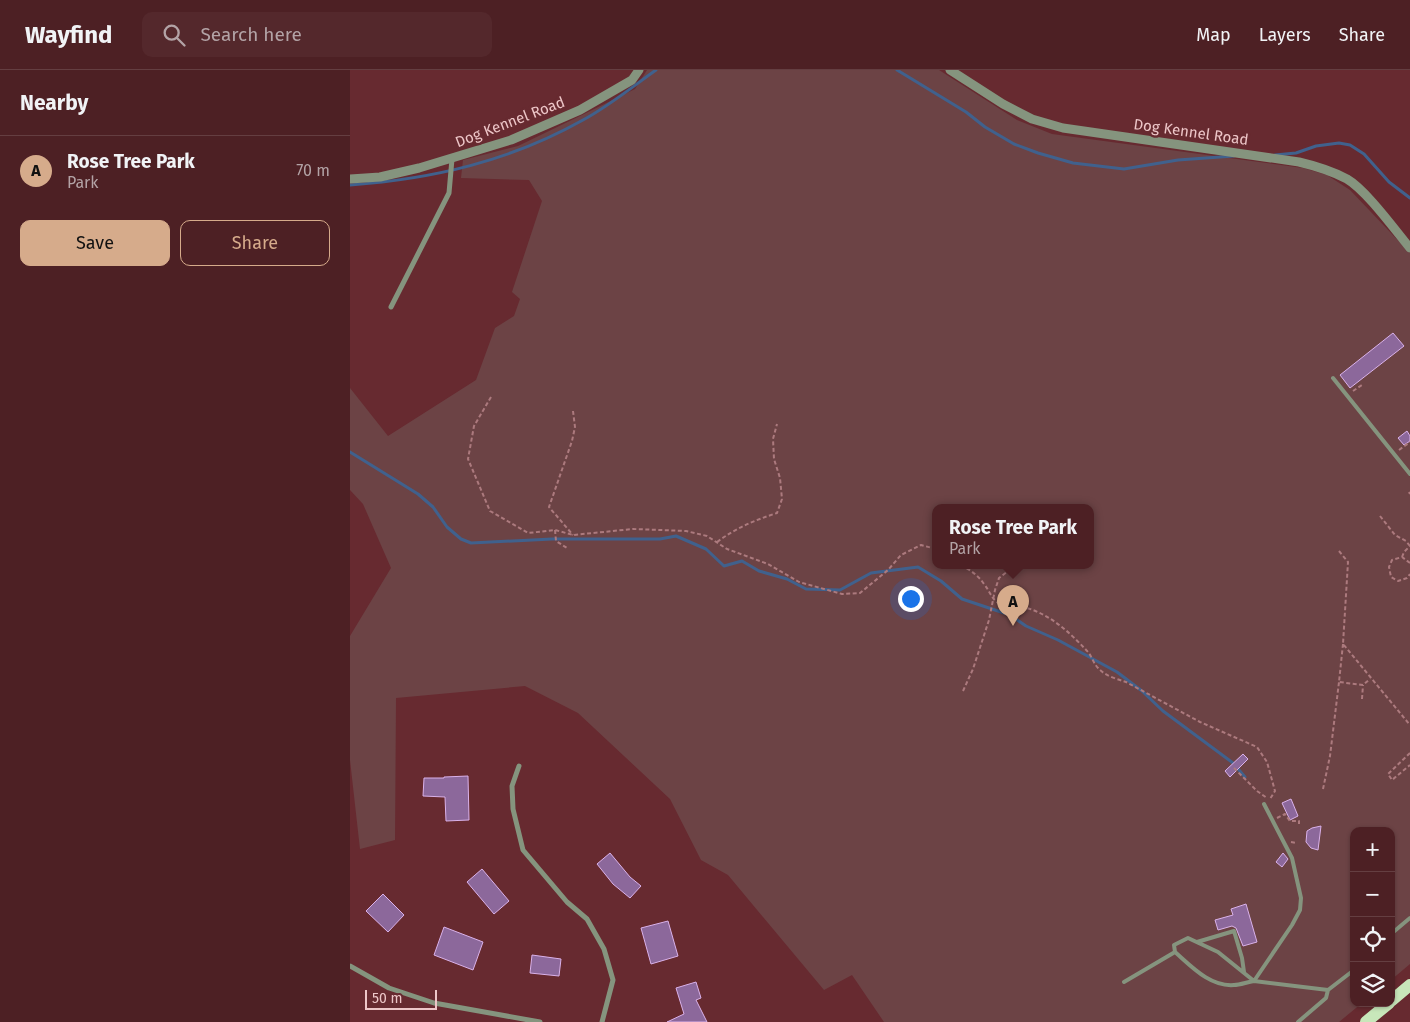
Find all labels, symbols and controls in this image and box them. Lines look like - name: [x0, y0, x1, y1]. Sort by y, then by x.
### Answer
- search box: [142, 12, 492, 57]
- text: Wayfind: [25, 21, 112, 49]
- icon: search: [160, 21, 188, 49]
- text: Search here: [200, 23, 302, 46]
- text: Map: [1196, 24, 1231, 46]
- text: Layers: [1259, 24, 1311, 46]
- text: Share: [1339, 24, 1385, 46]
- text: Nearby: [20, 90, 88, 116]
- street label: Dog Kennel Road: [453, 93, 567, 151]
- street label: Dog Kennel Road: [1132, 115, 1250, 149]
- text: Rose Tree Park: [67, 150, 195, 173]
- text: A: [31, 161, 41, 180]
- text: 70 m: [296, 161, 330, 180]
- text: Park: [67, 173, 99, 192]
- button: Save: [20, 220, 170, 266]
- button: Share: [180, 220, 330, 266]
- popup: [932, 504, 1094, 569]
- text: Rose Tree Park: [949, 516, 1077, 539]
- text: Park: [949, 539, 981, 558]
- pin: A: [997, 585, 1029, 626]
- your location: [898, 586, 924, 612]
- map controls: [1350, 827, 1395, 1007]
- button: +: [1350, 827, 1395, 872]
- button: −: [1350, 872, 1395, 917]
- button: locate: [1350, 917, 1395, 962]
- button: layers: [1350, 962, 1395, 1007]
- scale bar: [365, 987, 438, 1010]
- text: 50 m: [372, 990, 403, 1007]

